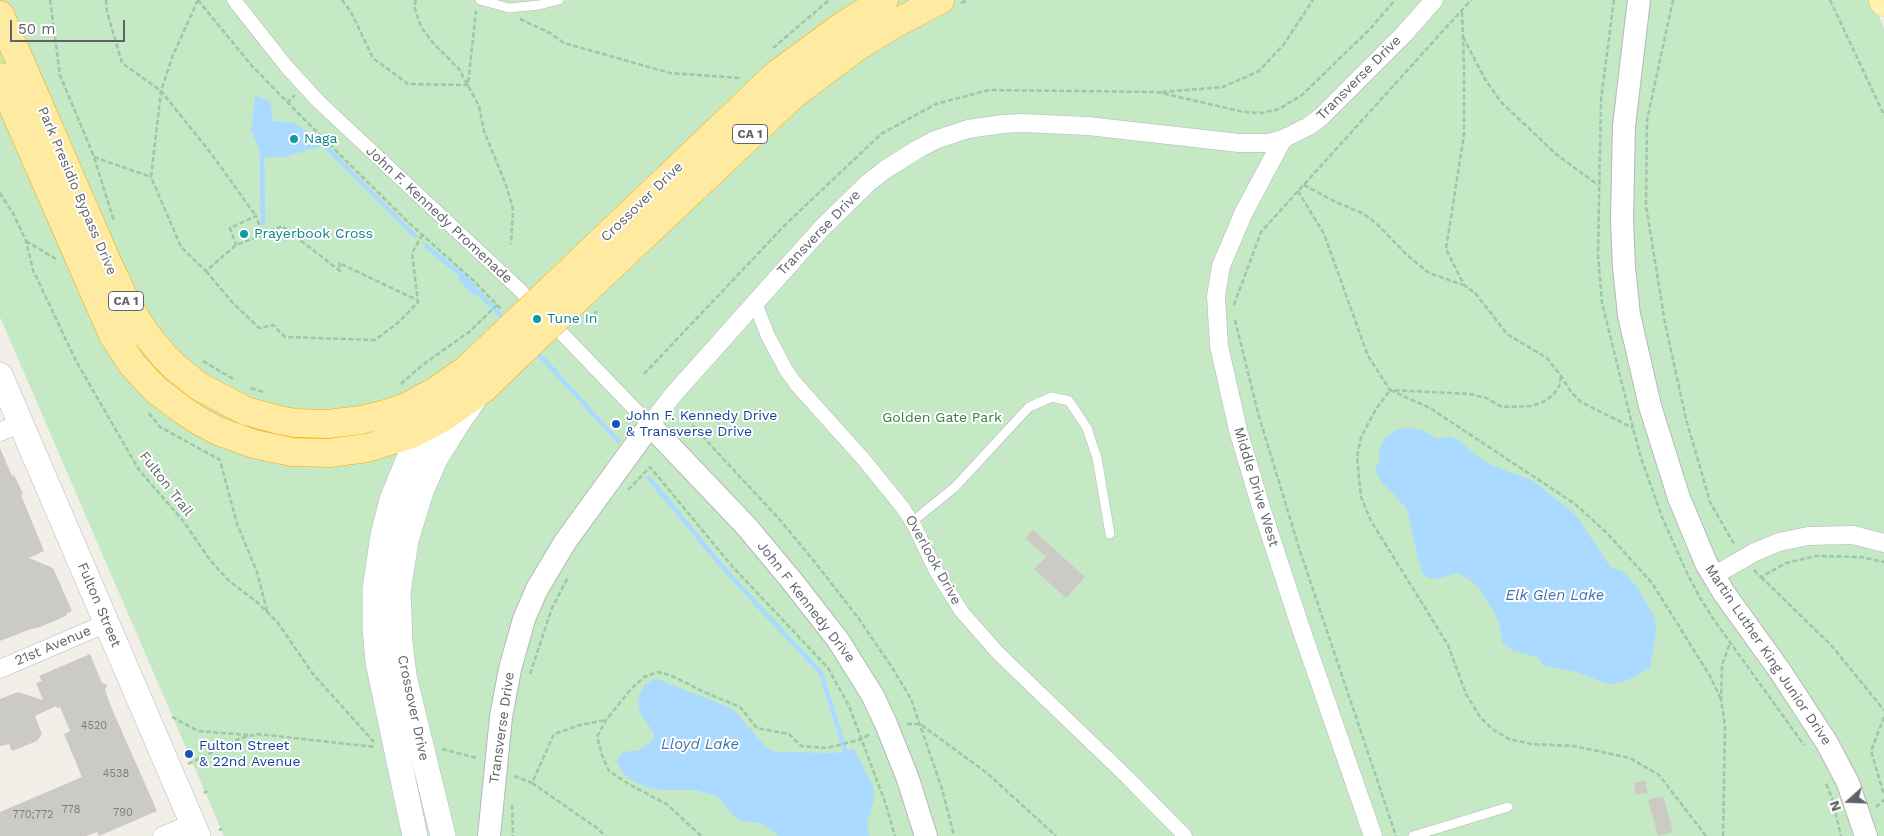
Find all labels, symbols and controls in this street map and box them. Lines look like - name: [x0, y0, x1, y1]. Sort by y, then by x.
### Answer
- scale bar: [12, 10, 128, 42]
- text: 50 m: [18, 20, 55, 38]
- street label: Transverse Drive: [1313, 32, 1405, 124]
- street label: Park Presidio Bypass Drive: [34, 104, 120, 278]
- road number: CA 1: [732, 125, 768, 144]
- place label: Naga: [304, 131, 337, 147]
- marker: Naga: [288, 133, 300, 145]
- street label: John F. Kennedy Promenade: [362, 143, 516, 287]
- street label: Crossover Drive: [598, 159, 686, 245]
- street label: Transverse Drive: [774, 187, 864, 279]
- place label: Prayerbook Cross: [254, 226, 373, 242]
- marker: Prayerbook Cross: [238, 228, 250, 240]
- road number: CA 1: [108, 292, 144, 310]
- place label: Tune In: [547, 311, 597, 327]
- marker: Tune In: [531, 313, 543, 325]
- place label: John F. Kennedy Drive & Transverse Drive: [626, 408, 777, 441]
- park label: Golden Gate Park: [882, 410, 1002, 426]
- marker: John F. Kennedy Drive & Transverse Drive: [610, 418, 622, 430]
- street label: Middle Drive West: [1230, 425, 1282, 549]
- street label: Fulton Trail: [136, 448, 196, 520]
- street label: Overlook Drive: [901, 512, 965, 608]
- street label: John F Kennedy Drive: [753, 538, 859, 666]
- street label: Fulton Street: [74, 560, 124, 650]
- street label: Martin Luther King Junior Drive: [1701, 561, 1835, 749]
- water label: Elk Glen Lake: [1506, 587, 1604, 605]
- street label: 21st Avenue: [12, 622, 94, 670]
- street label: Crossover Drive: [394, 654, 432, 762]
- street label: Transverse Drive: [486, 671, 518, 785]
- house number: 4520: [81, 719, 107, 733]
- water label: Lloyd Lake: [661, 736, 739, 754]
- place label: Fulton Street & 22nd Avenue: [199, 738, 301, 770]
- marker: Fulton Street & 22nd Avenue: [183, 748, 195, 760]
- house number: 4538: [103, 767, 129, 781]
- north arrow: [1824, 776, 1874, 826]
- text: N: [1826, 799, 1844, 814]
- house number: 778: [62, 803, 80, 817]
- house number: 790: [113, 806, 133, 820]
- house number: 770;772: [13, 808, 53, 822]

